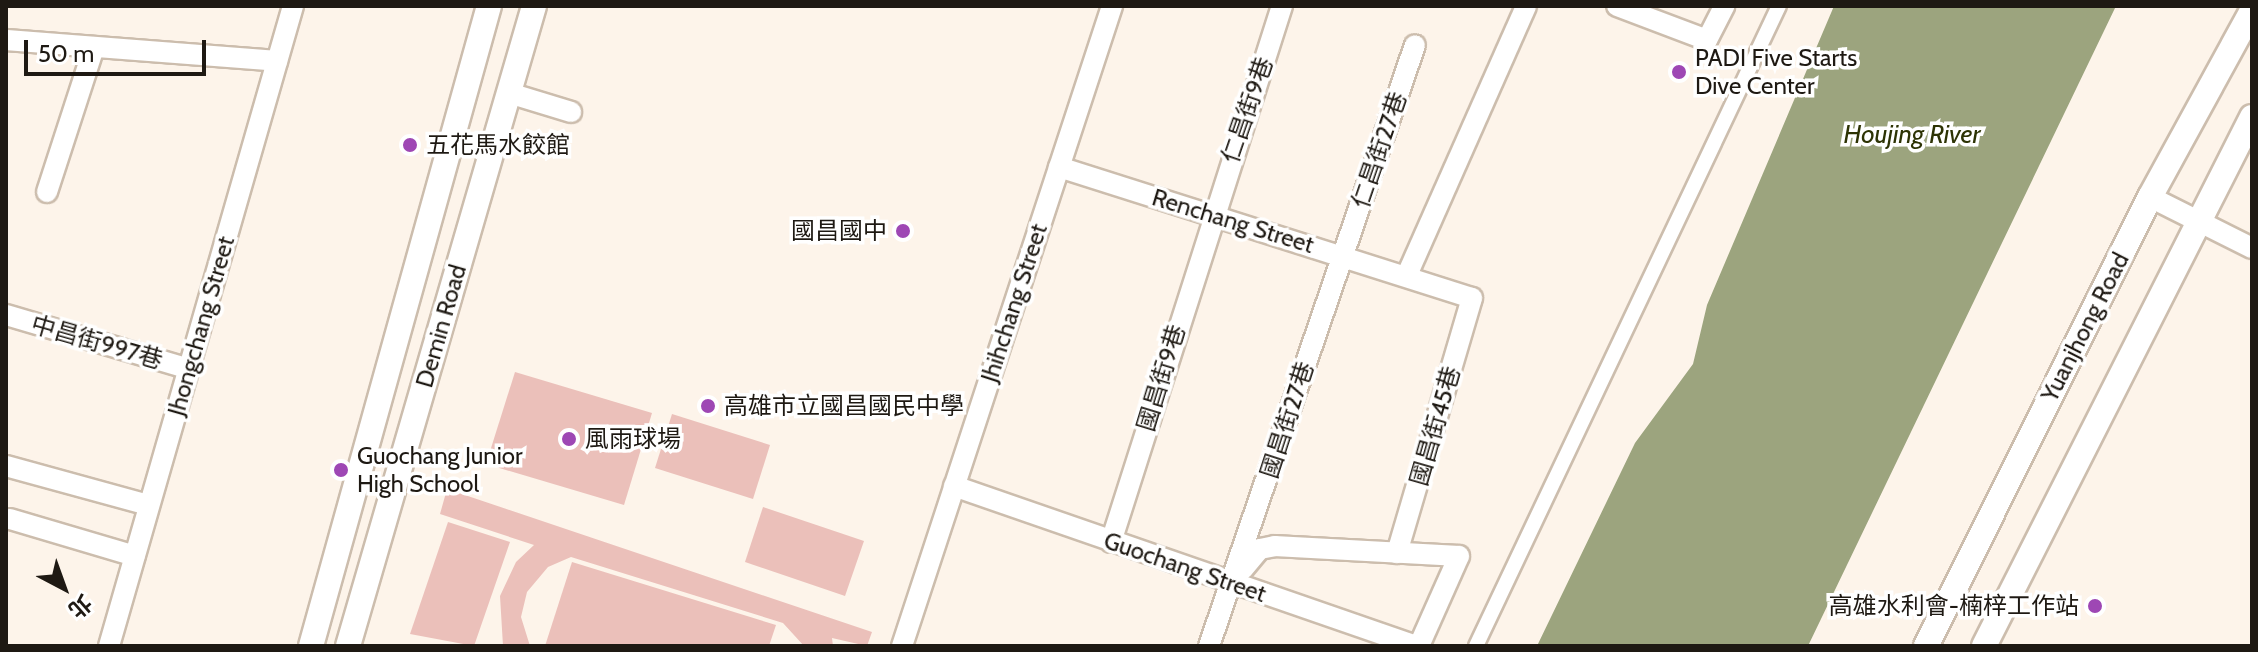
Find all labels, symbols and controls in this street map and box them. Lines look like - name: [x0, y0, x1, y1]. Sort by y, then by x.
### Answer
- scale bar: [28, 24, 210, 74]
- text: 50 m: [38, 39, 94, 68]
- place label: PADI Five Starts Dive Center: [1695, 44, 1857, 100]
- street label: 仁昌街9巷: [1216, 53, 1278, 167]
- marker: PADI Five Starts Dive Center: [1670, 63, 1688, 81]
- street label: 仁昌街27巷: [1346, 88, 1412, 212]
- water label: Houjing River: [1844, 119, 1980, 151]
- place label: 五花馬水餃館: [426, 131, 570, 159]
- marker: 五花馬水餃館: [401, 136, 419, 154]
- street label: Renchang Street: [1149, 183, 1317, 259]
- place label: 國昌國中: [791, 217, 887, 245]
- street label: Jhihchang Street: [975, 220, 1053, 386]
- marker: 國昌國中: [894, 222, 912, 240]
- street label: Jhongchang Street: [162, 233, 240, 419]
- street label: Yuanjhong Road: [2035, 248, 2135, 406]
- street label: Demin Road: [410, 261, 472, 391]
- street label: 中昌街997巷: [28, 310, 166, 374]
- street label: 國昌街9巷: [1131, 321, 1191, 435]
- street label: 國昌街27巷: [1255, 358, 1319, 482]
- street label: 國昌街45巷: [1404, 363, 1466, 489]
- place label: 高雄市立國昌國民中學: [724, 392, 964, 420]
- marker: 高雄市立國昌國民中學: [699, 397, 717, 415]
- place label: 風雨球場: [585, 425, 681, 453]
- marker: 風雨球場: [560, 430, 578, 448]
- place label: Guochang Junior High School: [357, 442, 523, 498]
- marker: Guochang Junior High School: [332, 461, 350, 479]
- street label: Guochang Street: [1100, 526, 1270, 608]
- north arrow: [24, 548, 104, 628]
- text: 北: [63, 589, 97, 624]
- place label: 高雄水利會-楠梓工作站: [1829, 592, 2079, 620]
- marker: 高雄水利會-楠梓工作站: [2086, 597, 2104, 615]

